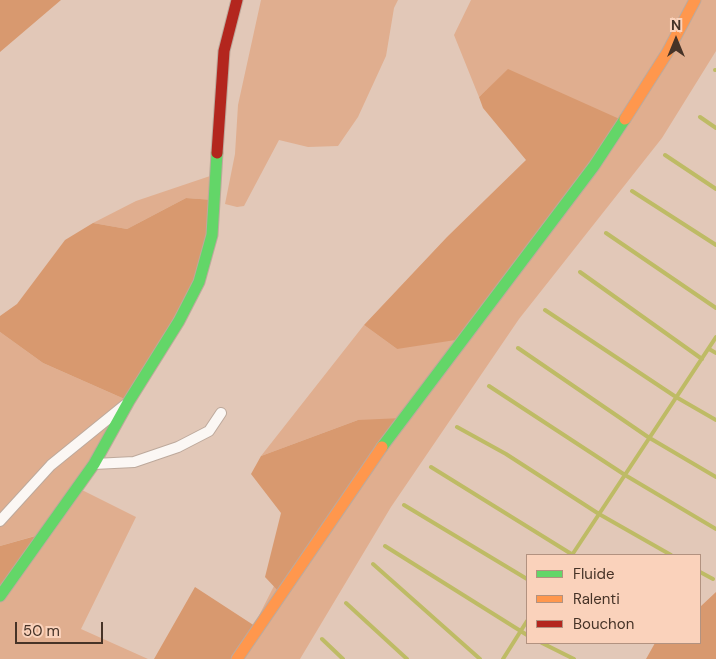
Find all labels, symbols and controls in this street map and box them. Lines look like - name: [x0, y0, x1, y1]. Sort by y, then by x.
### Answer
- north arrow: [651, 15, 701, 65]
- text: N: [671, 16, 681, 34]
- legend: [526, 554, 701, 644]
- text: Fluide: [573, 564, 615, 584]
- text: Ralenti: [573, 589, 620, 609]
- scale bar: [18, 612, 105, 644]
- text: Bouchon: [573, 614, 634, 634]
- text: 50 m: [23, 621, 60, 641]

